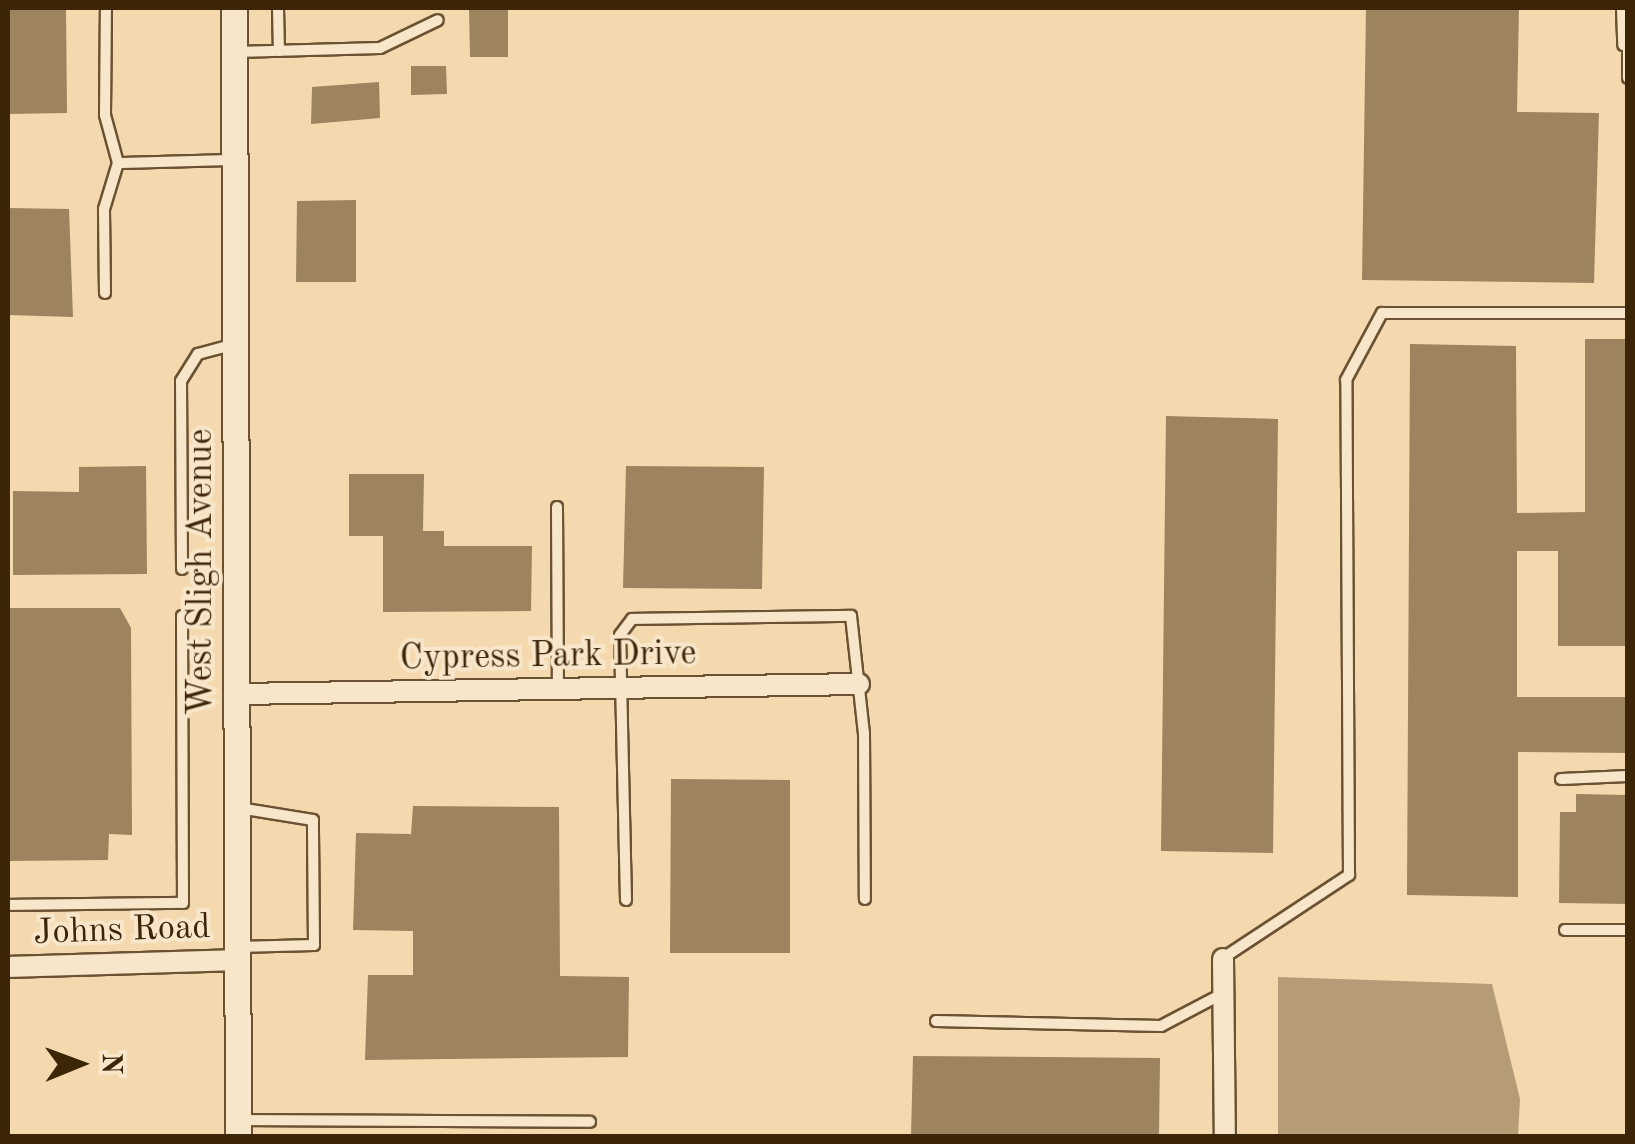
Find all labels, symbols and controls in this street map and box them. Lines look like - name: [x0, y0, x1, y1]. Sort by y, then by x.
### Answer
- street label: West Sligh Avenue: [181, 429, 223, 715]
- street label: Cypress Park Drive: [399, 633, 697, 681]
- street label: Johns Road: [33, 907, 211, 955]
- north arrow: [30, 1014, 130, 1114]
- text: N: [96, 1053, 124, 1074]

